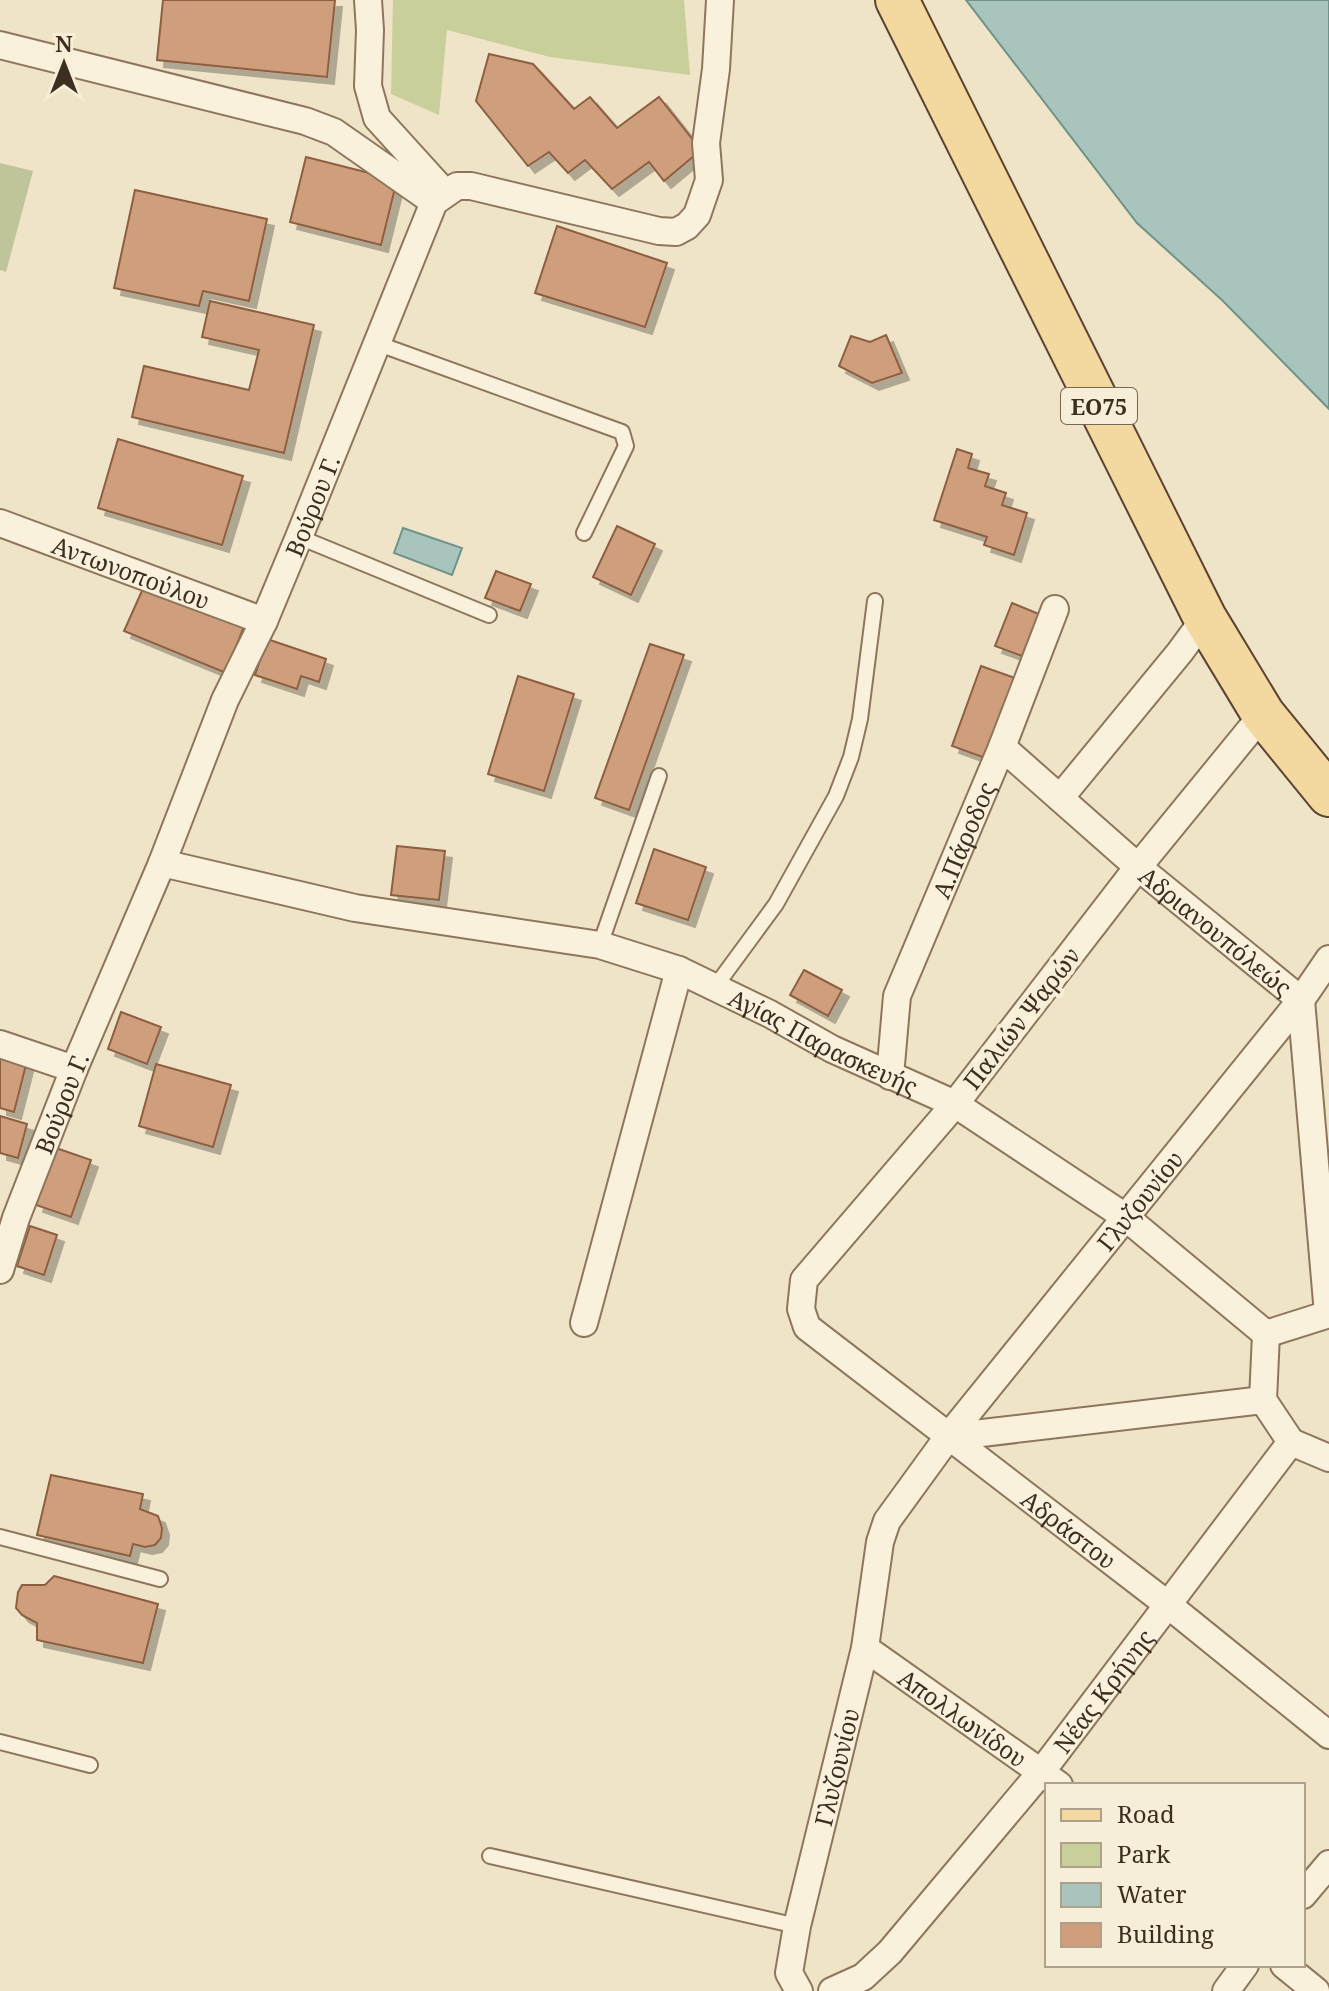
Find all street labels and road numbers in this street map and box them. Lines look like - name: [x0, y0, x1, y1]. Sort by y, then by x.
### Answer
- road number: ΕΟ75: [1061, 388, 1137, 424]
- street label: Βούρου Γ.: [276, 450, 347, 561]
- street label: Αντωνοπούλου: [48, 527, 215, 616]
- street label: Α.Πάροδος: [924, 776, 1002, 903]
- street label: Αδριανουπόλεώς: [1133, 858, 1299, 1003]
- street label: Παλιών Ψαρών: [955, 940, 1087, 1096]
- street label: Αγίας Παρασκευής: [723, 980, 923, 1102]
- street label: Βούρου Γ.: [26, 1047, 96, 1158]
- street label: Γλυζουνίου: [1089, 1143, 1190, 1257]
- street label: Αδράστου: [1015, 1482, 1124, 1576]
- street label: Νέας Κρήνης: [1045, 1622, 1161, 1759]
- street label: Απολλωνίδου: [892, 1660, 1034, 1774]
- street label: Γλυζουνίου: [806, 1705, 866, 1829]

